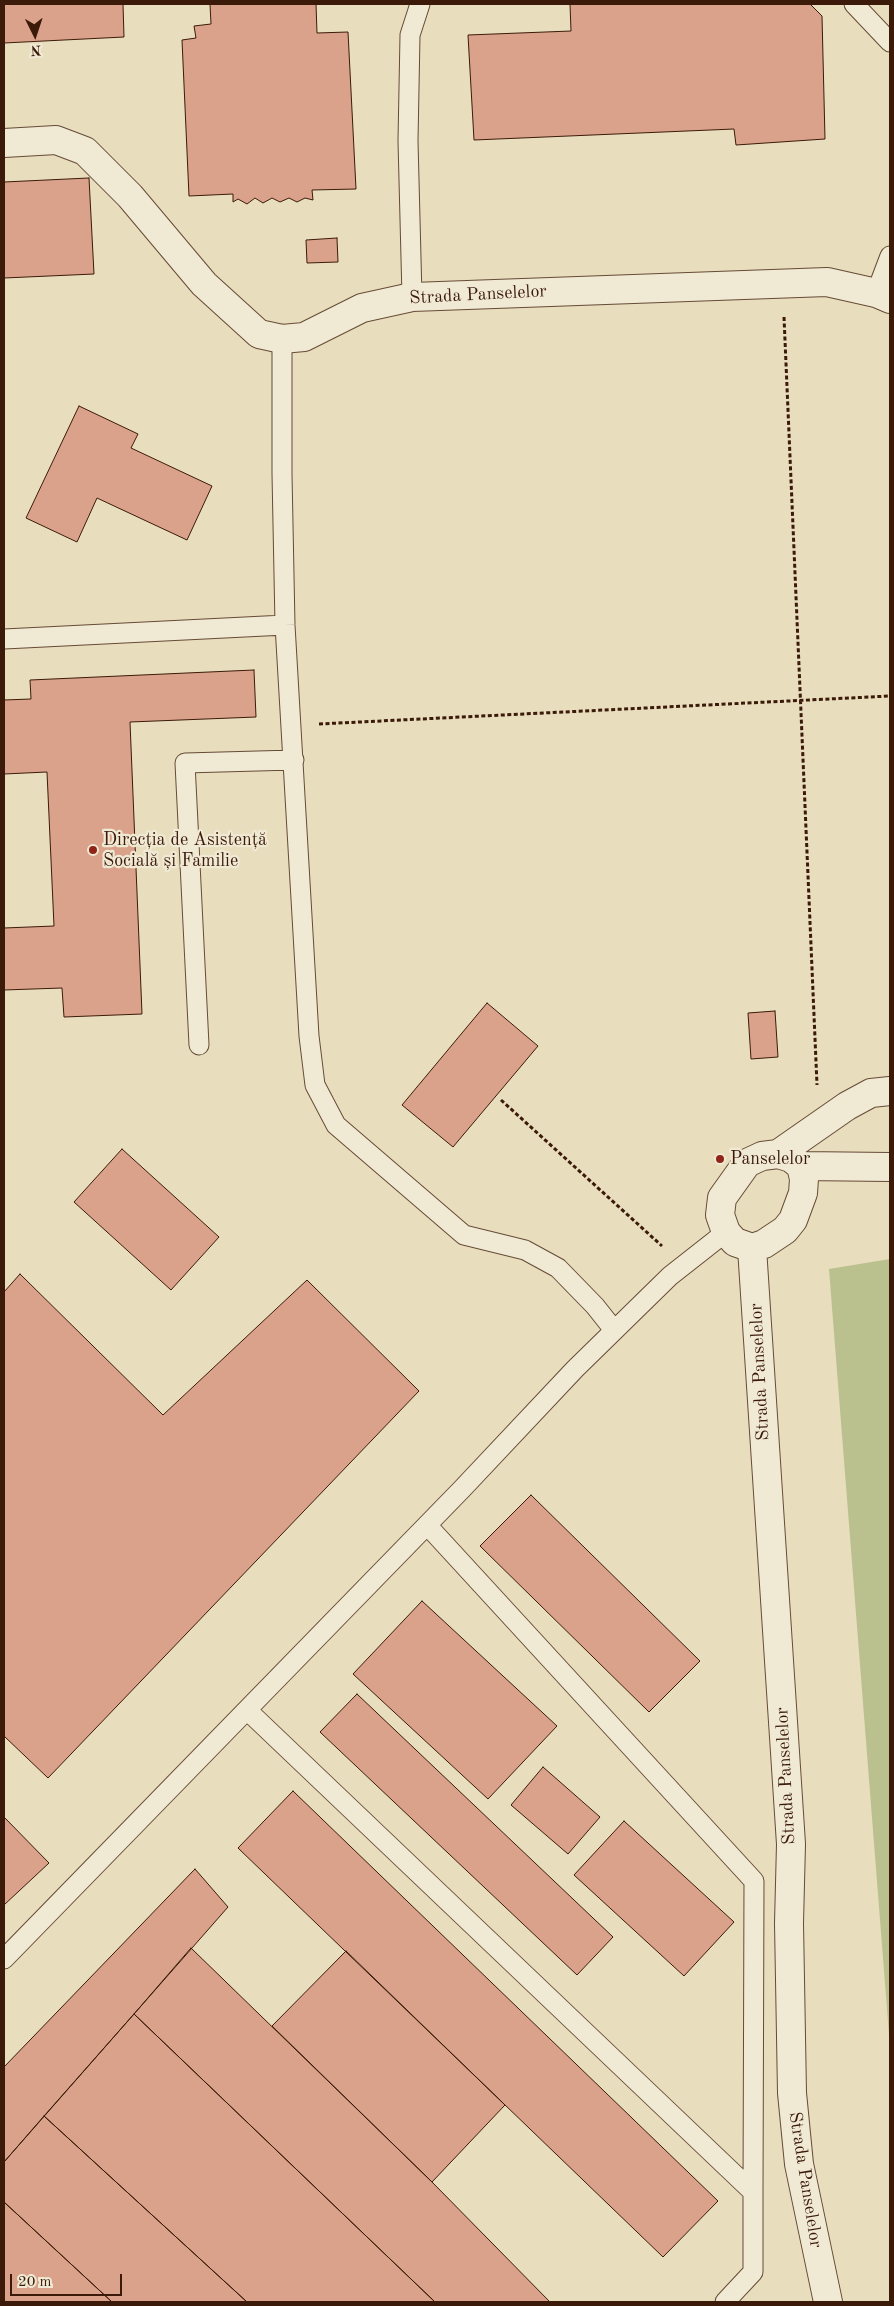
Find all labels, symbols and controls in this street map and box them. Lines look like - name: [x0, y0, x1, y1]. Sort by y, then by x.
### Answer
- north arrow: [10, 10, 60, 60]
- text: N: [30, 43, 42, 57]
- street label: Strada Panselelor: [409, 281, 547, 309]
- place label: Direcția de Asistență Socială și Familie: [103, 829, 267, 872]
- marker: Direcția de Asistență Socială și Familie: [87, 844, 99, 856]
- place label: Panselelor: [730, 1148, 810, 1170]
- marker: Panselelor: [714, 1153, 726, 1165]
- street label: Strada Panselelor: [746, 1303, 774, 1441]
- street label: Strada Panselelor: [772, 1707, 800, 1845]
- street label: Strada Panselelor: [784, 2110, 826, 2250]
- scale bar: [12, 2264, 125, 2296]
- text: 20 m: [18, 2275, 52, 2290]

